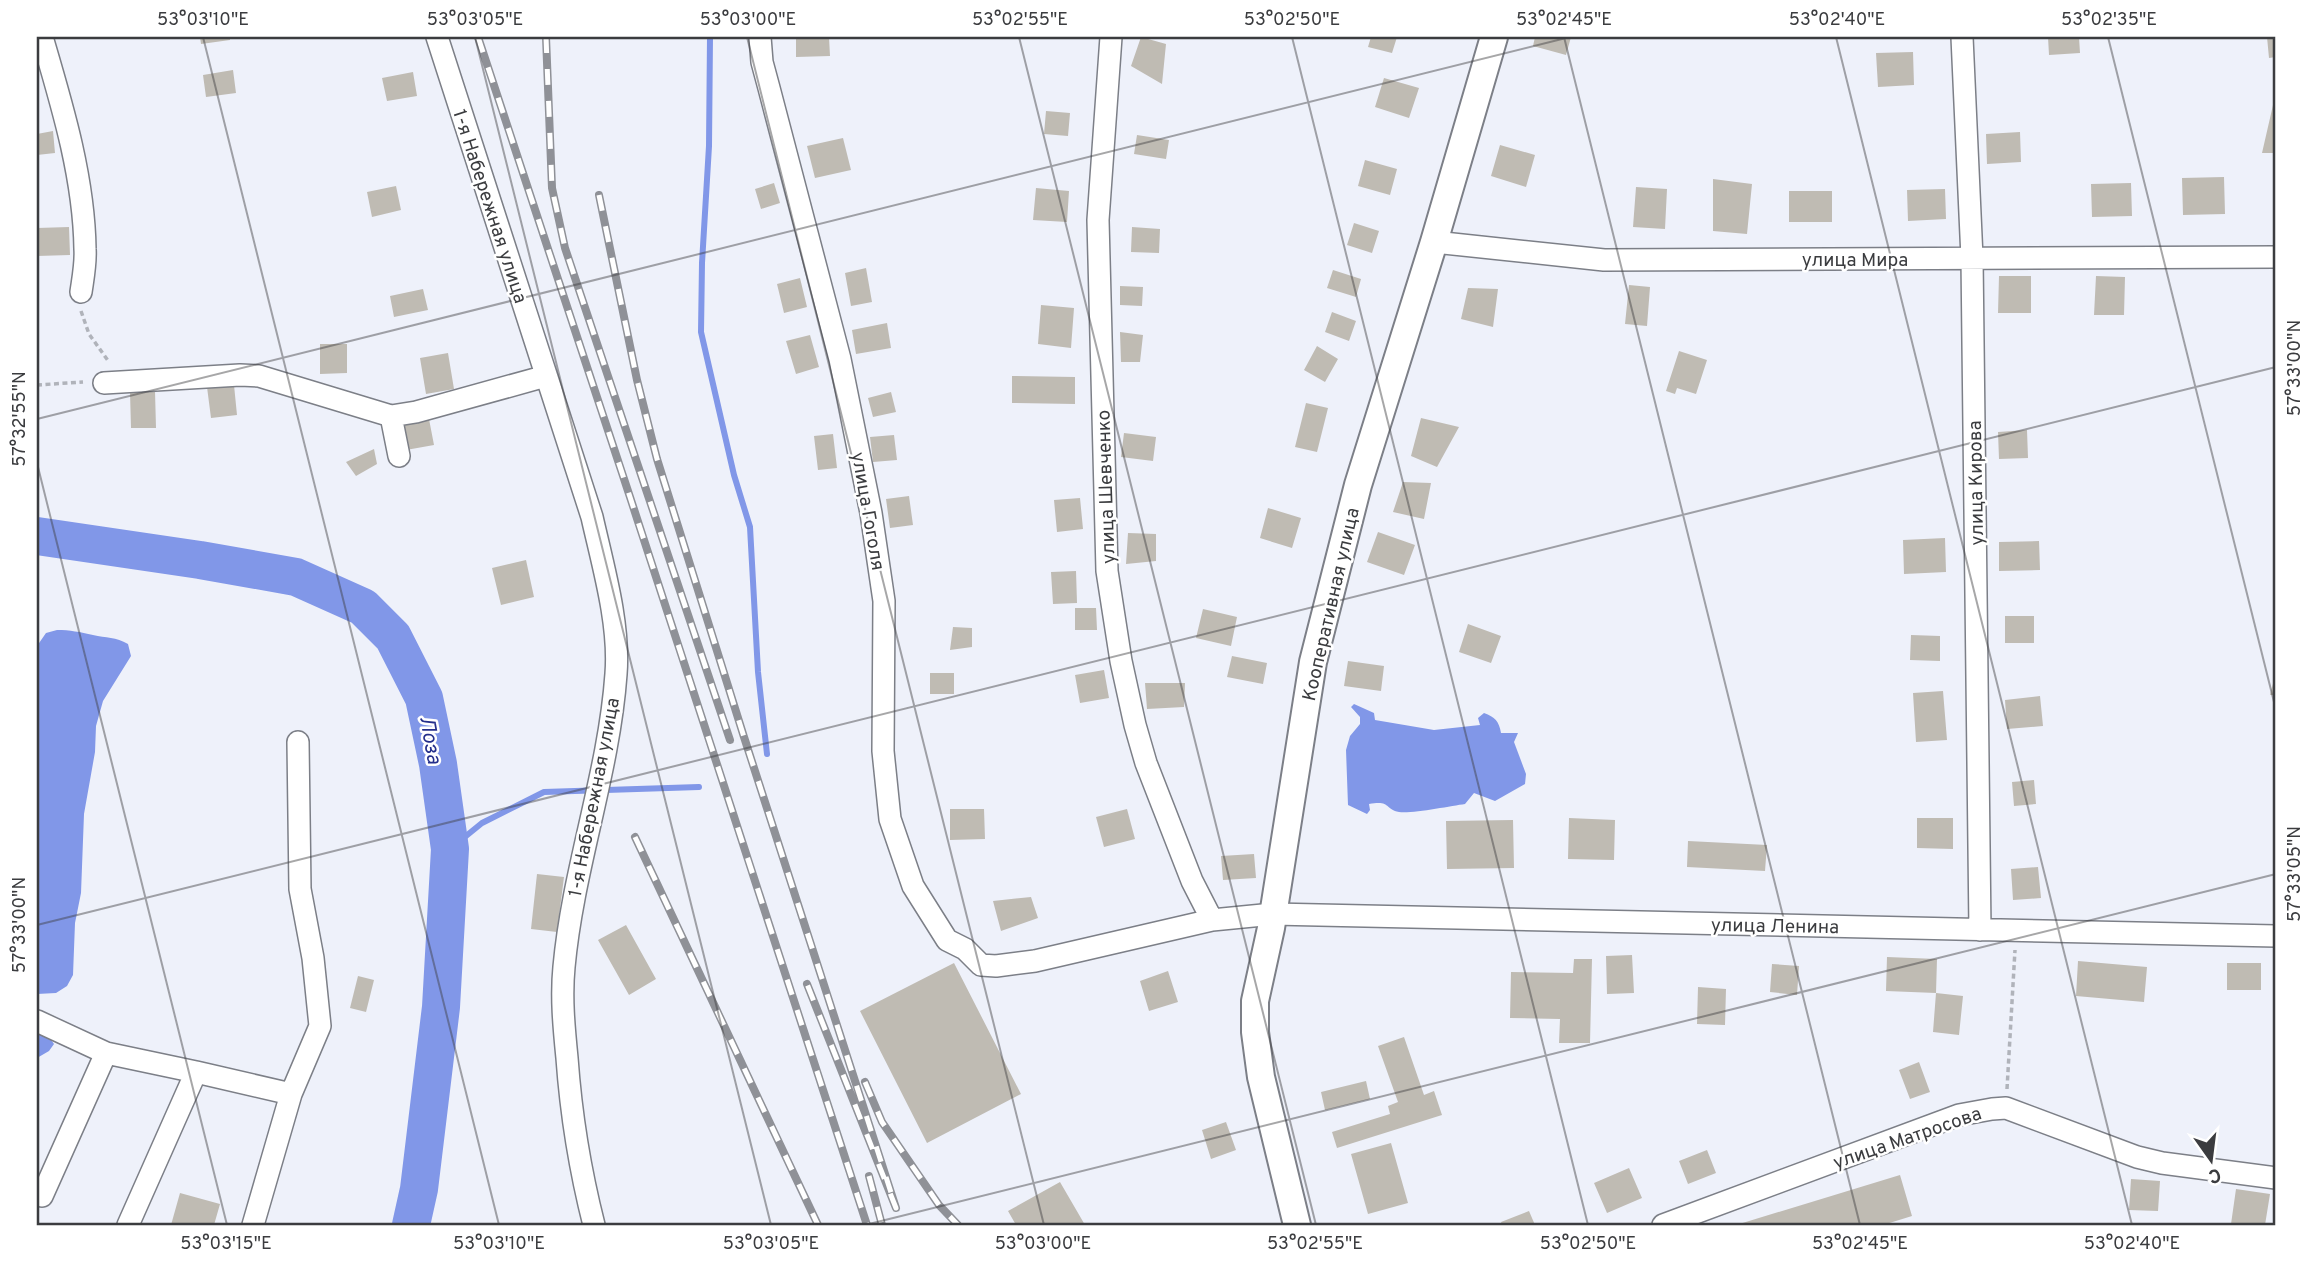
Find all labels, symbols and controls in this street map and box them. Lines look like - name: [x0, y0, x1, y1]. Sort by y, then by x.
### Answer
- text: 53°03'10"E: [157, 9, 249, 32]
- text: 53°03'05"E: [427, 9, 523, 32]
- text: 53°03'00"E: [700, 9, 796, 32]
- text: 53°02'55"E: [972, 9, 1068, 32]
- text: 53°02'50"E: [1244, 9, 1340, 32]
- text: 53°02'45"E: [1516, 9, 1612, 32]
- text: 53°02'40"E: [1789, 9, 1885, 32]
- text: 53°02'35"E: [2061, 9, 2157, 32]
- street label: 1-я Набережная улица: [446, 106, 532, 307]
- street label: улица Мира: [1802, 249, 1908, 273]
- text: 57°33'00"N: [2284, 320, 2307, 416]
- text: 57°32'55"N: [9, 371, 32, 467]
- street label: улица Шевченко: [1092, 409, 1122, 564]
- street label: улица Кирова: [1964, 420, 1990, 546]
- street label: улица Гоголя: [845, 450, 889, 573]
- street label: Кооперативная улица: [1298, 505, 1366, 703]
- street label: 1-я Набережная улица: [564, 696, 626, 899]
- water label: Лоза: [412, 714, 447, 766]
- text: 57°33'05"N: [2284, 826, 2307, 922]
- text: 57°33'00"N: [9, 877, 32, 973]
- street label: улица Ленина: [1711, 914, 1839, 940]
- street label: улица Матросова: [1830, 1102, 1985, 1176]
- north arrow: [2176, 1126, 2246, 1196]
- text: С: [2206, 1161, 2223, 1188]
- text: 53°03'15"E: [180, 1233, 272, 1256]
- text: 53°03'10"E: [453, 1233, 545, 1256]
- text: 53°03'05"E: [723, 1233, 819, 1256]
- text: 53°03'00"E: [995, 1233, 1091, 1256]
- text: 53°02'55"E: [1267, 1233, 1363, 1256]
- text: 53°02'50"E: [1540, 1233, 1636, 1256]
- text: 53°02'45"E: [1812, 1233, 1908, 1256]
- text: 53°02'40"E: [2084, 1233, 2180, 1256]

